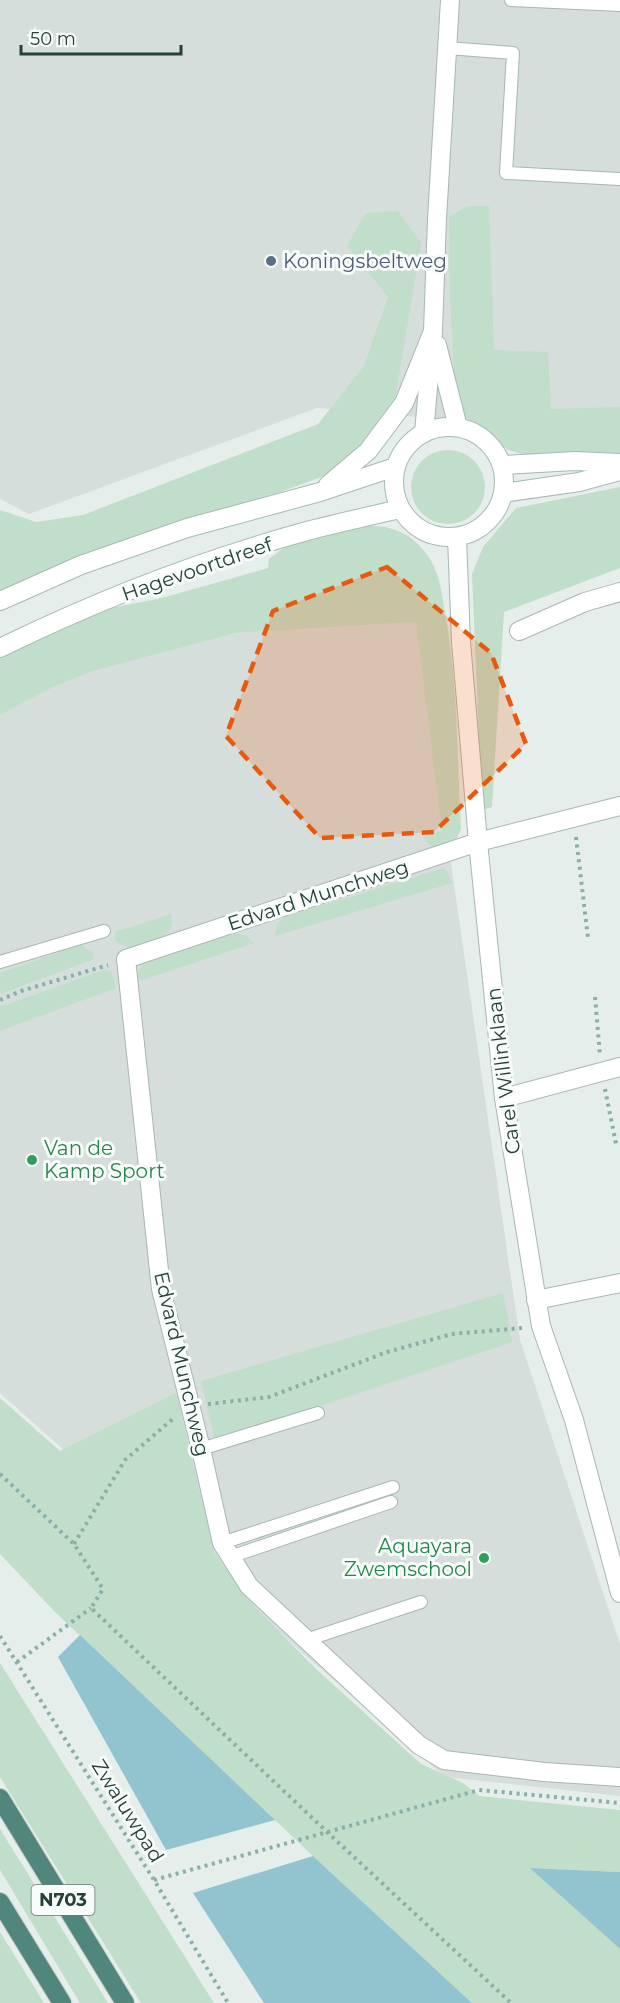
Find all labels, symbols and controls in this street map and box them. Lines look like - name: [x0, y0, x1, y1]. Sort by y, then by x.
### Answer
- scale bar: [21, 18, 182, 56]
- text: 50 m: [30, 28, 76, 50]
- place label: Koningsbeltweg: [283, 249, 447, 273]
- marker: Koningsbeltweg: [264, 254, 278, 268]
- street label: Hagevoortdreef: [119, 532, 277, 606]
- street label: Edvard Munchweg: [224, 854, 412, 936]
- street label: Carel Willinklaan: [481, 986, 525, 1156]
- place label: Van de Kamp Sport: [44, 1136, 165, 1183]
- marker: Van de Kamp Sport: [25, 1153, 39, 1167]
- street label: Edvard Munchweg: [149, 1269, 215, 1459]
- place label: Aquayara Zwemschool: [344, 1534, 472, 1581]
- marker: Aquayara Zwemschool: [477, 1551, 491, 1565]
- street label: Zwaluwpad: [87, 1755, 169, 1867]
- road number: N703: [32, 1885, 94, 1915]

